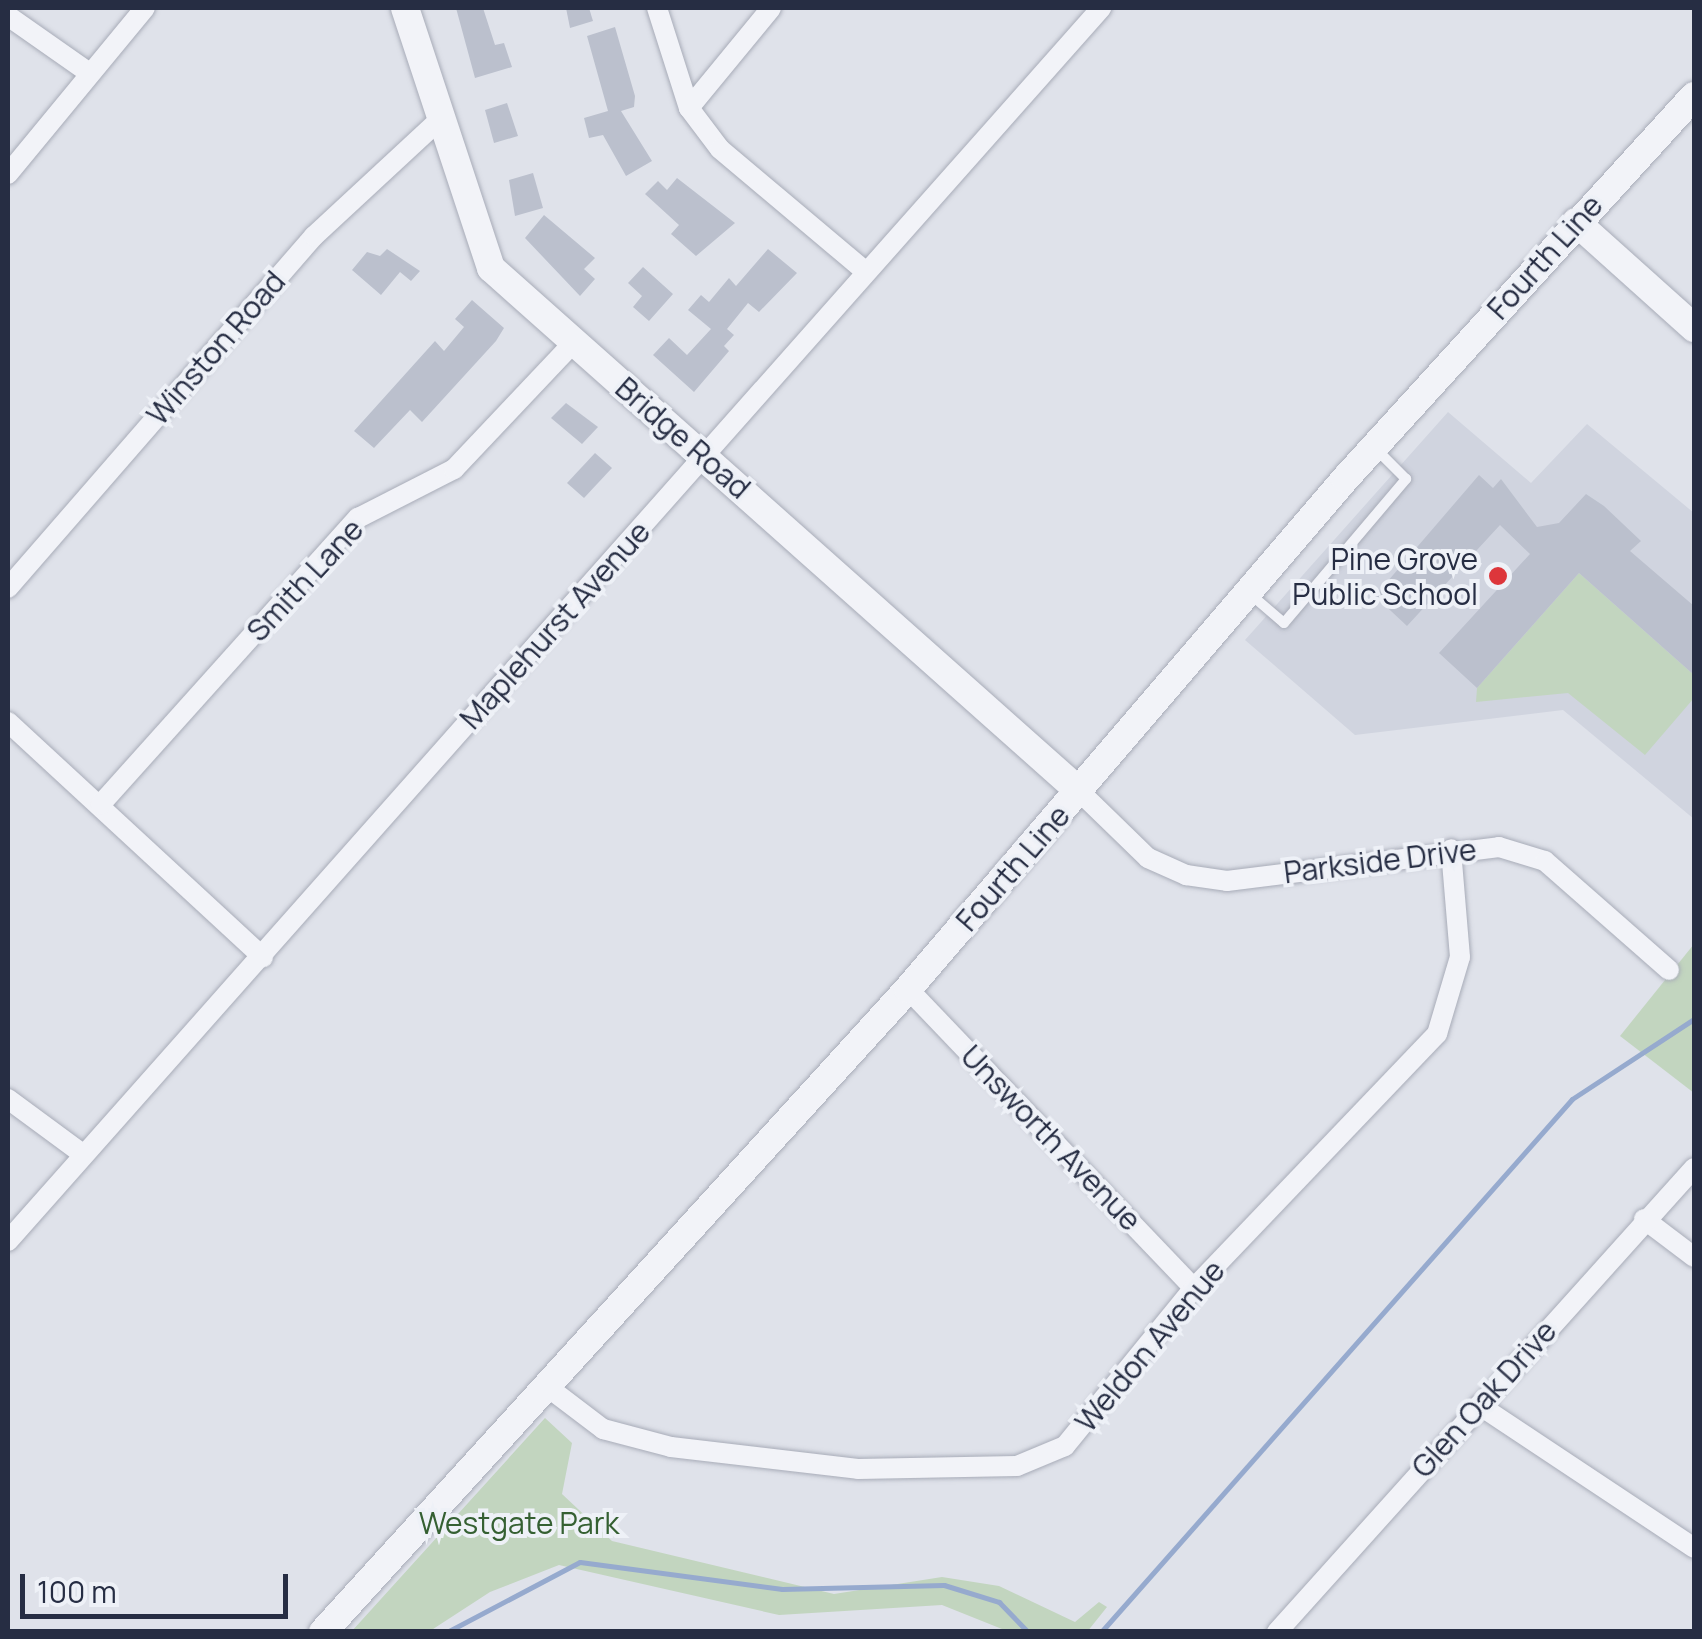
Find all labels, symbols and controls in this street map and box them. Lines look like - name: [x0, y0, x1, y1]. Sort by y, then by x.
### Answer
- street label: Fourth Line: [1480, 188, 1610, 326]
- street label: Winston Road: [139, 264, 293, 432]
- street label: Bridge Road: [608, 370, 758, 506]
- street label: Smith Lane: [239, 511, 371, 649]
- street label: Maplehurst Avenue: [452, 514, 658, 736]
- place label: Pine Grove Public School: [1292, 541, 1478, 612]
- marker: Pine Grove Public School: [1487, 565, 1509, 587]
- street label: Fourth Line: [949, 798, 1077, 938]
- street label: Parkside Drive: [1282, 831, 1478, 891]
- street label: Unsworth Avenue: [953, 1038, 1149, 1238]
- street label: Weldon Avenue: [1068, 1253, 1232, 1439]
- street label: Glen Oak Drive: [1404, 1313, 1564, 1485]
- park label: Westgate Park: [419, 1505, 619, 1541]
- scale bar: [25, 1554, 292, 1616]
- text: 100 m: [37, 1571, 117, 1612]

